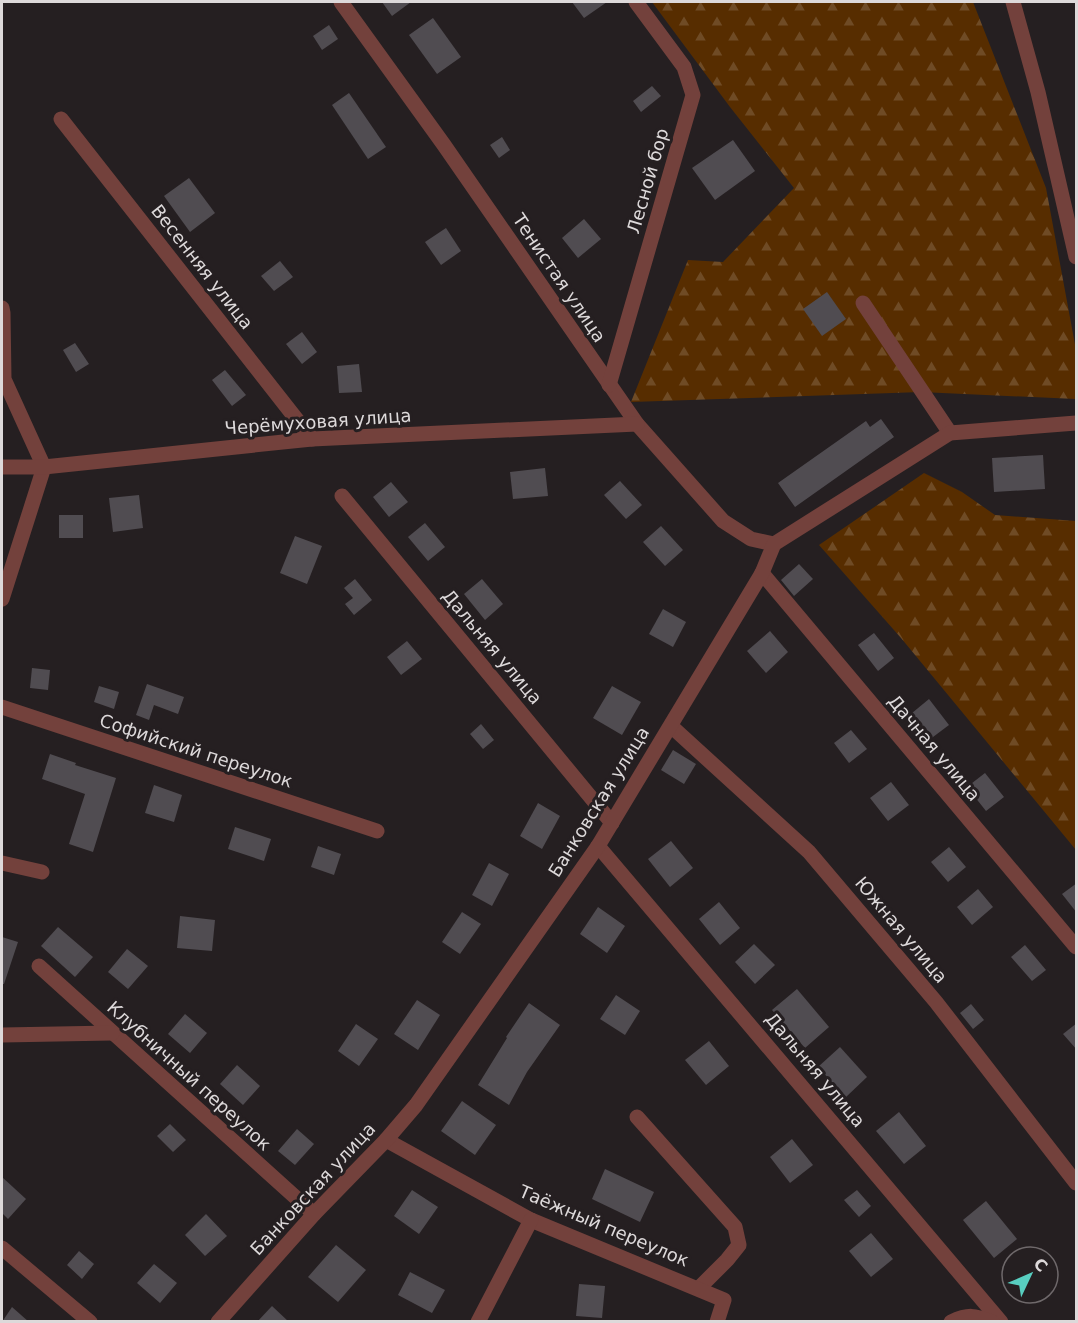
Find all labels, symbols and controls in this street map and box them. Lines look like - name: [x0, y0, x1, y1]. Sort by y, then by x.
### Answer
- street label: Лесной бор: [623, 126, 673, 236]
- street label: Весенняя улица: [147, 200, 258, 333]
- street label: Тенистая улица: [508, 209, 610, 346]
- street label: Черёмуховая улица: [224, 404, 412, 439]
- street label: Дальняя улица: [438, 585, 547, 708]
- street label: Дачная улица: [884, 690, 985, 805]
- street label: Софийский переулок: [97, 709, 295, 792]
- street label: Банковская улица: [544, 723, 653, 881]
- street label: Южная улица: [851, 872, 952, 987]
- street label: Клубничный переулок: [103, 997, 276, 1155]
- street label: Дальняя улица: [761, 1008, 870, 1131]
- street label: Банковская улица: [246, 1118, 379, 1259]
- street label: Таёжный переулок: [515, 1180, 692, 1271]
- north arrow: [1000, 1245, 1060, 1305]
- text: С: [1030, 1254, 1051, 1276]

